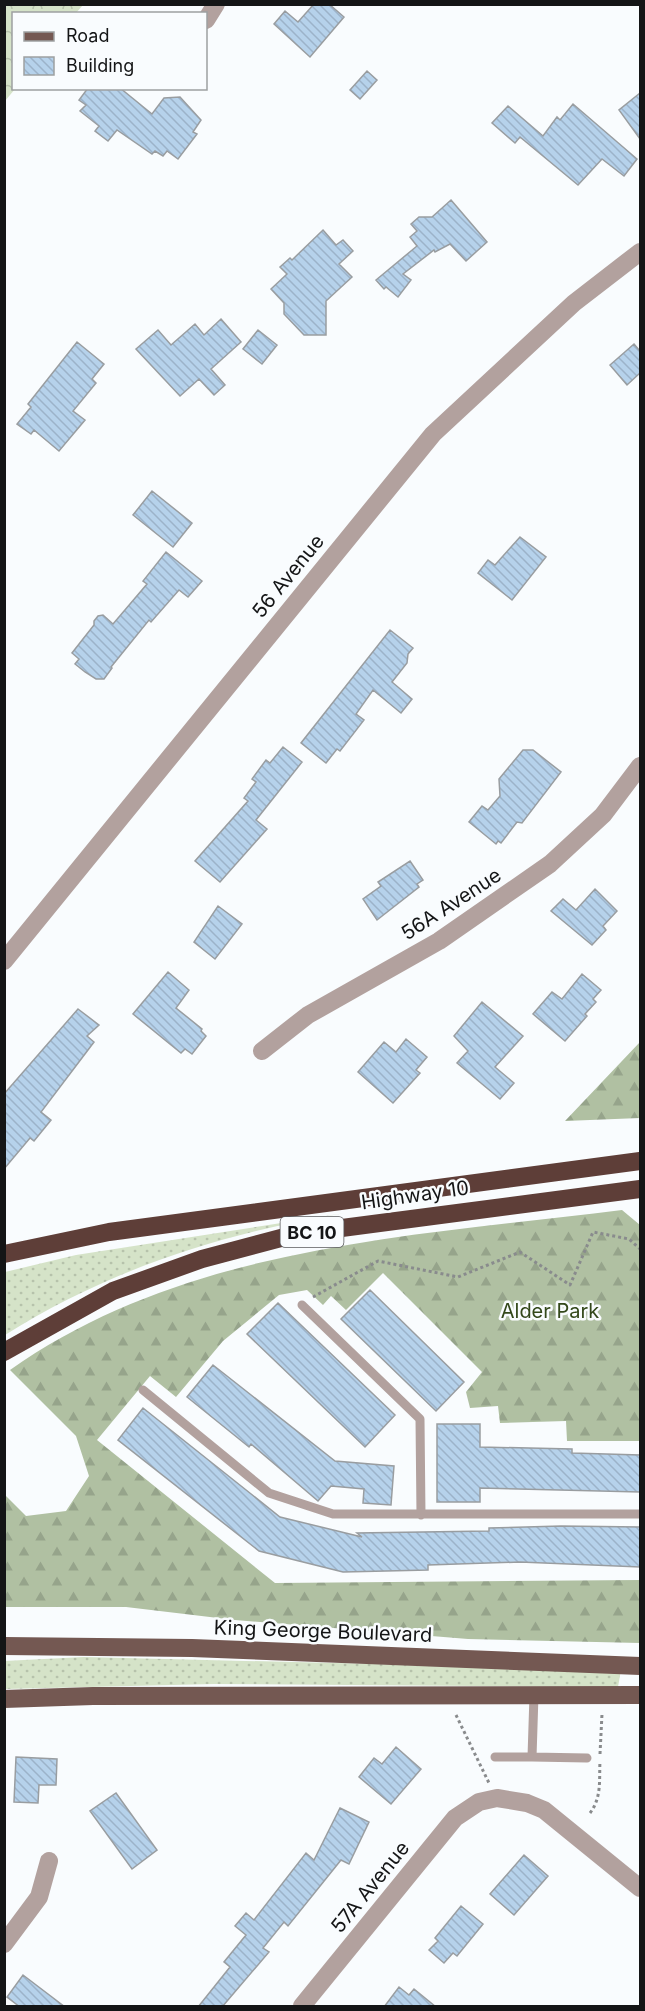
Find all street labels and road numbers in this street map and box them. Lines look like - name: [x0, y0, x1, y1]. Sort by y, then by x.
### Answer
- street label: 56 Avenue: [247, 529, 329, 623]
- street label: 56A Avenue: [397, 863, 505, 945]
- street label: Highway 10: [359, 1176, 471, 1214]
- road number: BC 10: [280, 1217, 344, 1247]
- street label: King George Boulevard: [213, 1615, 433, 1647]
- street label: 57A Avenue: [326, 1836, 414, 1938]

